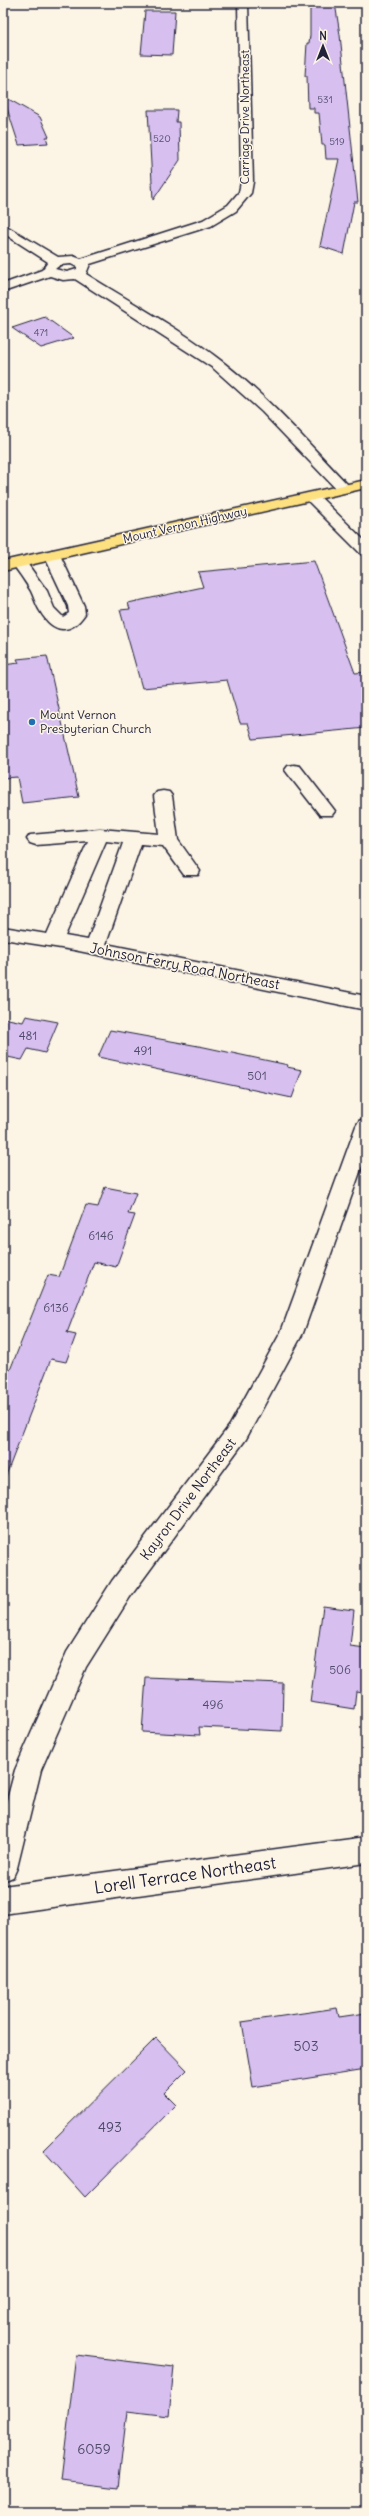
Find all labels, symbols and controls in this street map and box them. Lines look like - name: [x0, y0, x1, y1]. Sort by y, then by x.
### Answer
- north arrow: [303, 26, 343, 66]
- text: N: [319, 29, 327, 43]
- street label: Carriage Drive Northeast: [237, 50, 252, 184]
- house number: 531: [317, 93, 333, 106]
- house number: 520: [153, 132, 171, 145]
- house number: 519: [329, 135, 345, 148]
- house number: 471: [34, 326, 48, 339]
- street label: Mount Vernon Highway: [121, 503, 248, 546]
- place label: Mount Vernon Presbyterian Church: [40, 707, 151, 736]
- marker: Mount Vernon Presbyterian Church: [27, 717, 37, 727]
- street label: Johnson Ferry Road Northeast: [89, 939, 282, 993]
- house number: 481: [19, 1028, 37, 1043]
- house number: 491: [134, 1043, 152, 1058]
- house number: 501: [247, 1068, 267, 1083]
- house number: 6146: [88, 1228, 114, 1243]
- house number: 6136: [43, 1300, 69, 1315]
- street label: Kayron Drive Northeast: [136, 1434, 240, 1564]
- house number: 506: [329, 1662, 351, 1677]
- house number: 496: [203, 1697, 223, 1712]
- street label: Lorell Terrace Northeast: [93, 1851, 278, 1899]
- house number: 503: [293, 2037, 319, 2055]
- house number: 493: [98, 2118, 122, 2136]
- house number: 6059: [77, 2440, 111, 2458]

